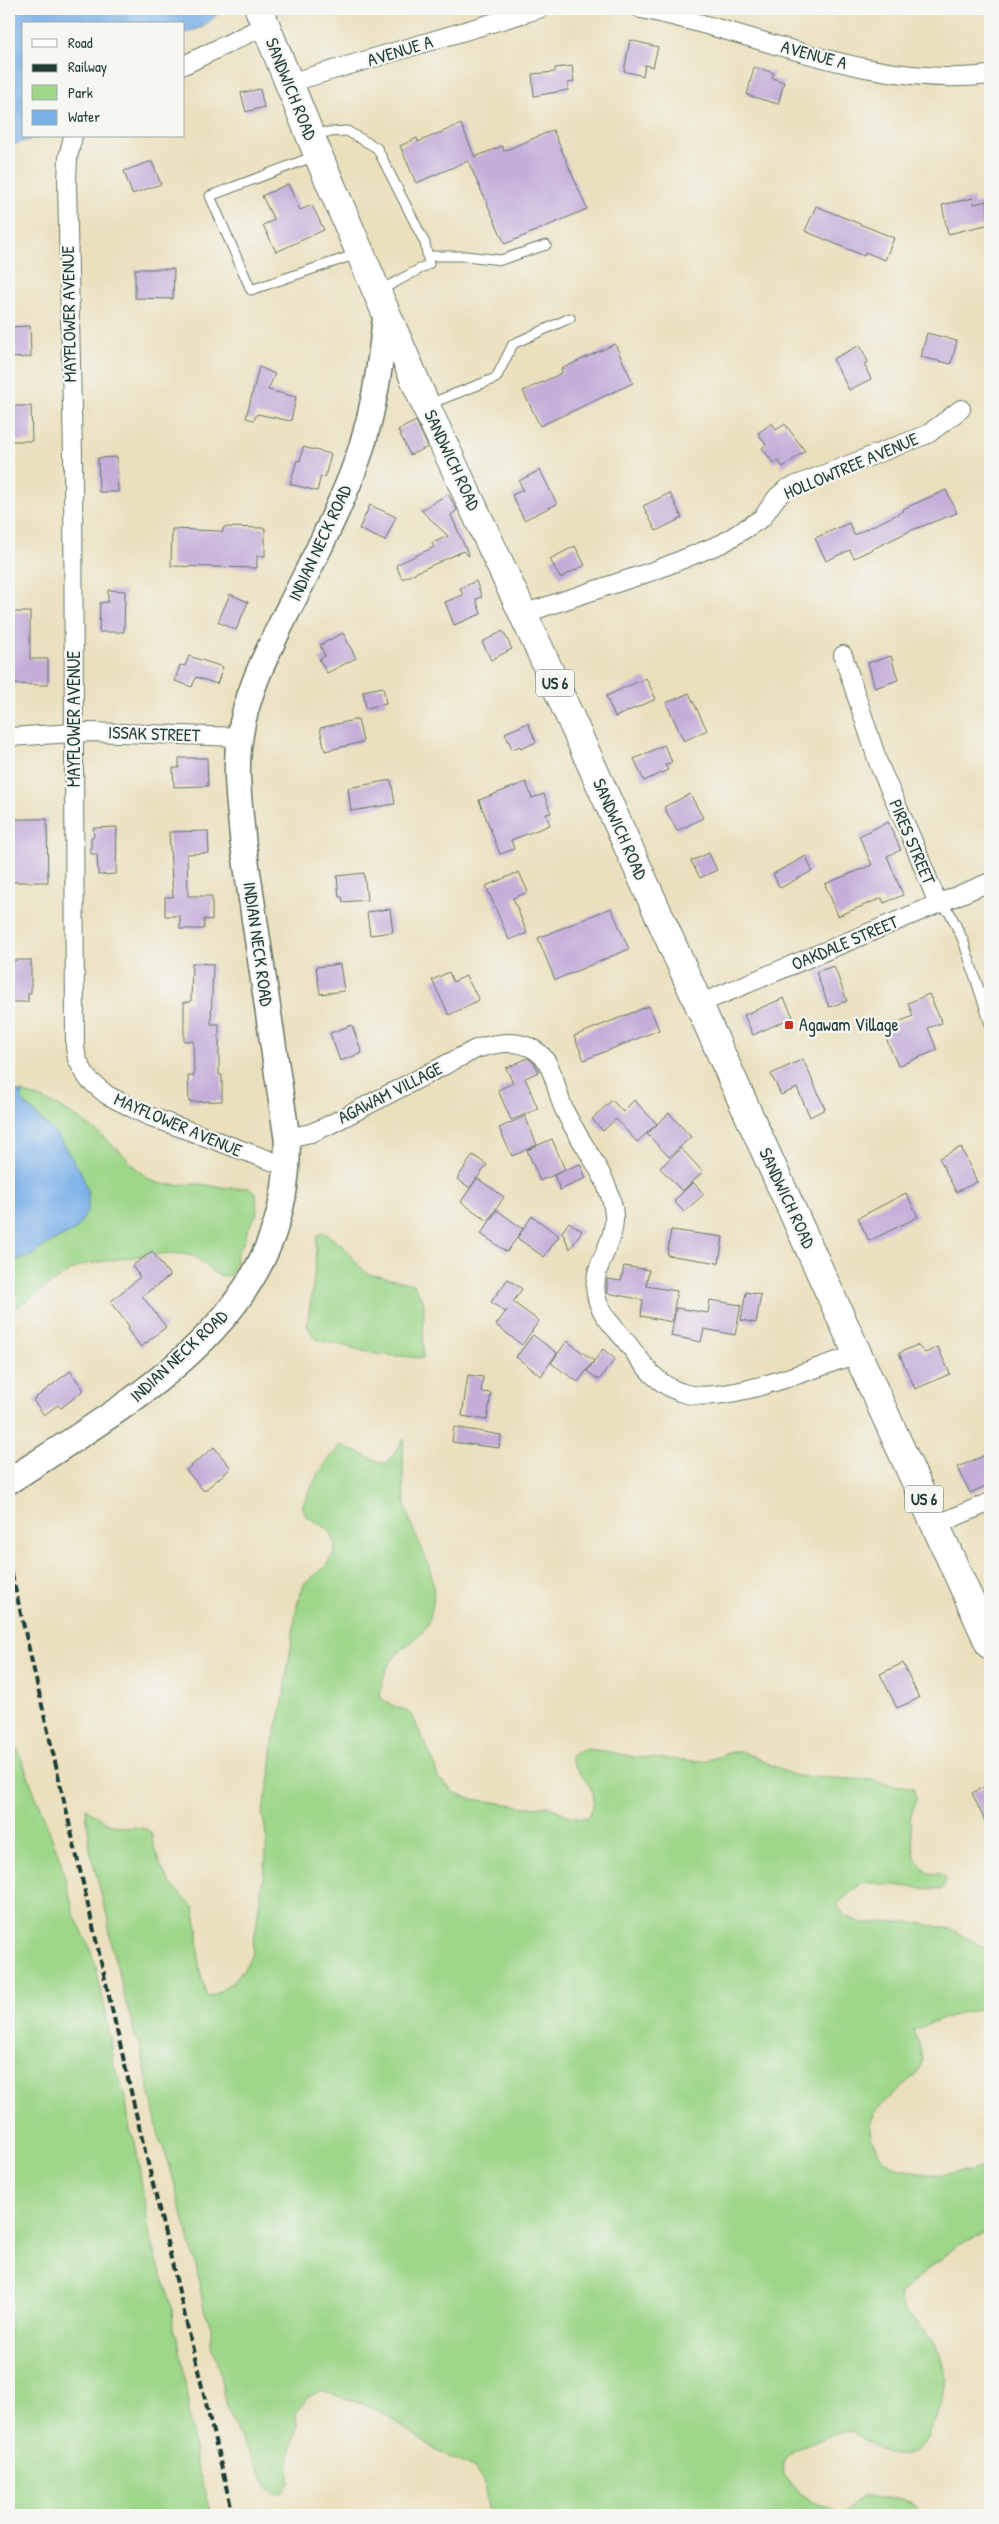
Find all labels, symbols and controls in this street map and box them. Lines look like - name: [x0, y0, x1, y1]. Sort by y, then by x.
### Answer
- legend: [22, 22, 185, 138]
- street label: AVENUE A: [364, 29, 436, 72]
- text: Road: [68, 32, 93, 53]
- street label: SANDWICH ROAD: [260, 34, 324, 144]
- street label: AVENUE A: [778, 34, 850, 75]
- text: Railway: [68, 56, 107, 77]
- text: Park: [68, 82, 93, 103]
- text: Water: [68, 106, 100, 127]
- street label: MAYFLOWER AVENUE: [55, 245, 82, 382]
- street label: SANDWICH ROAD: [418, 405, 487, 515]
- street label: HOLLOWTREE AVENUE: [780, 426, 922, 505]
- street label: INDIAN NECK ROAD: [282, 480, 358, 605]
- street label: MAYFLOWER AVENUE: [61, 651, 86, 787]
- road number: US 6: [536, 670, 574, 696]
- street label: ISSAK STREET: [107, 719, 201, 748]
- street label: SANDWICH ROAD: [587, 774, 654, 884]
- street label: PIRES STREET: [883, 795, 942, 889]
- street label: INDIAN NECK ROAD: [237, 880, 280, 1008]
- street label: OAKDALE STREET: [788, 909, 902, 976]
- place label: Agawam Village: [799, 1012, 899, 1037]
- marker: Agawam Village: [783, 1019, 795, 1031]
- street label: AGAWAM VILLAGE: [333, 1056, 446, 1130]
- street label: MAYFLOWER AVENUE: [110, 1086, 246, 1163]
- street label: SANDWICH ROAD: [753, 1143, 822, 1253]
- street label: INDIAN NECK ROAD: [124, 1303, 233, 1408]
- road number: US 6: [905, 1486, 943, 1512]

